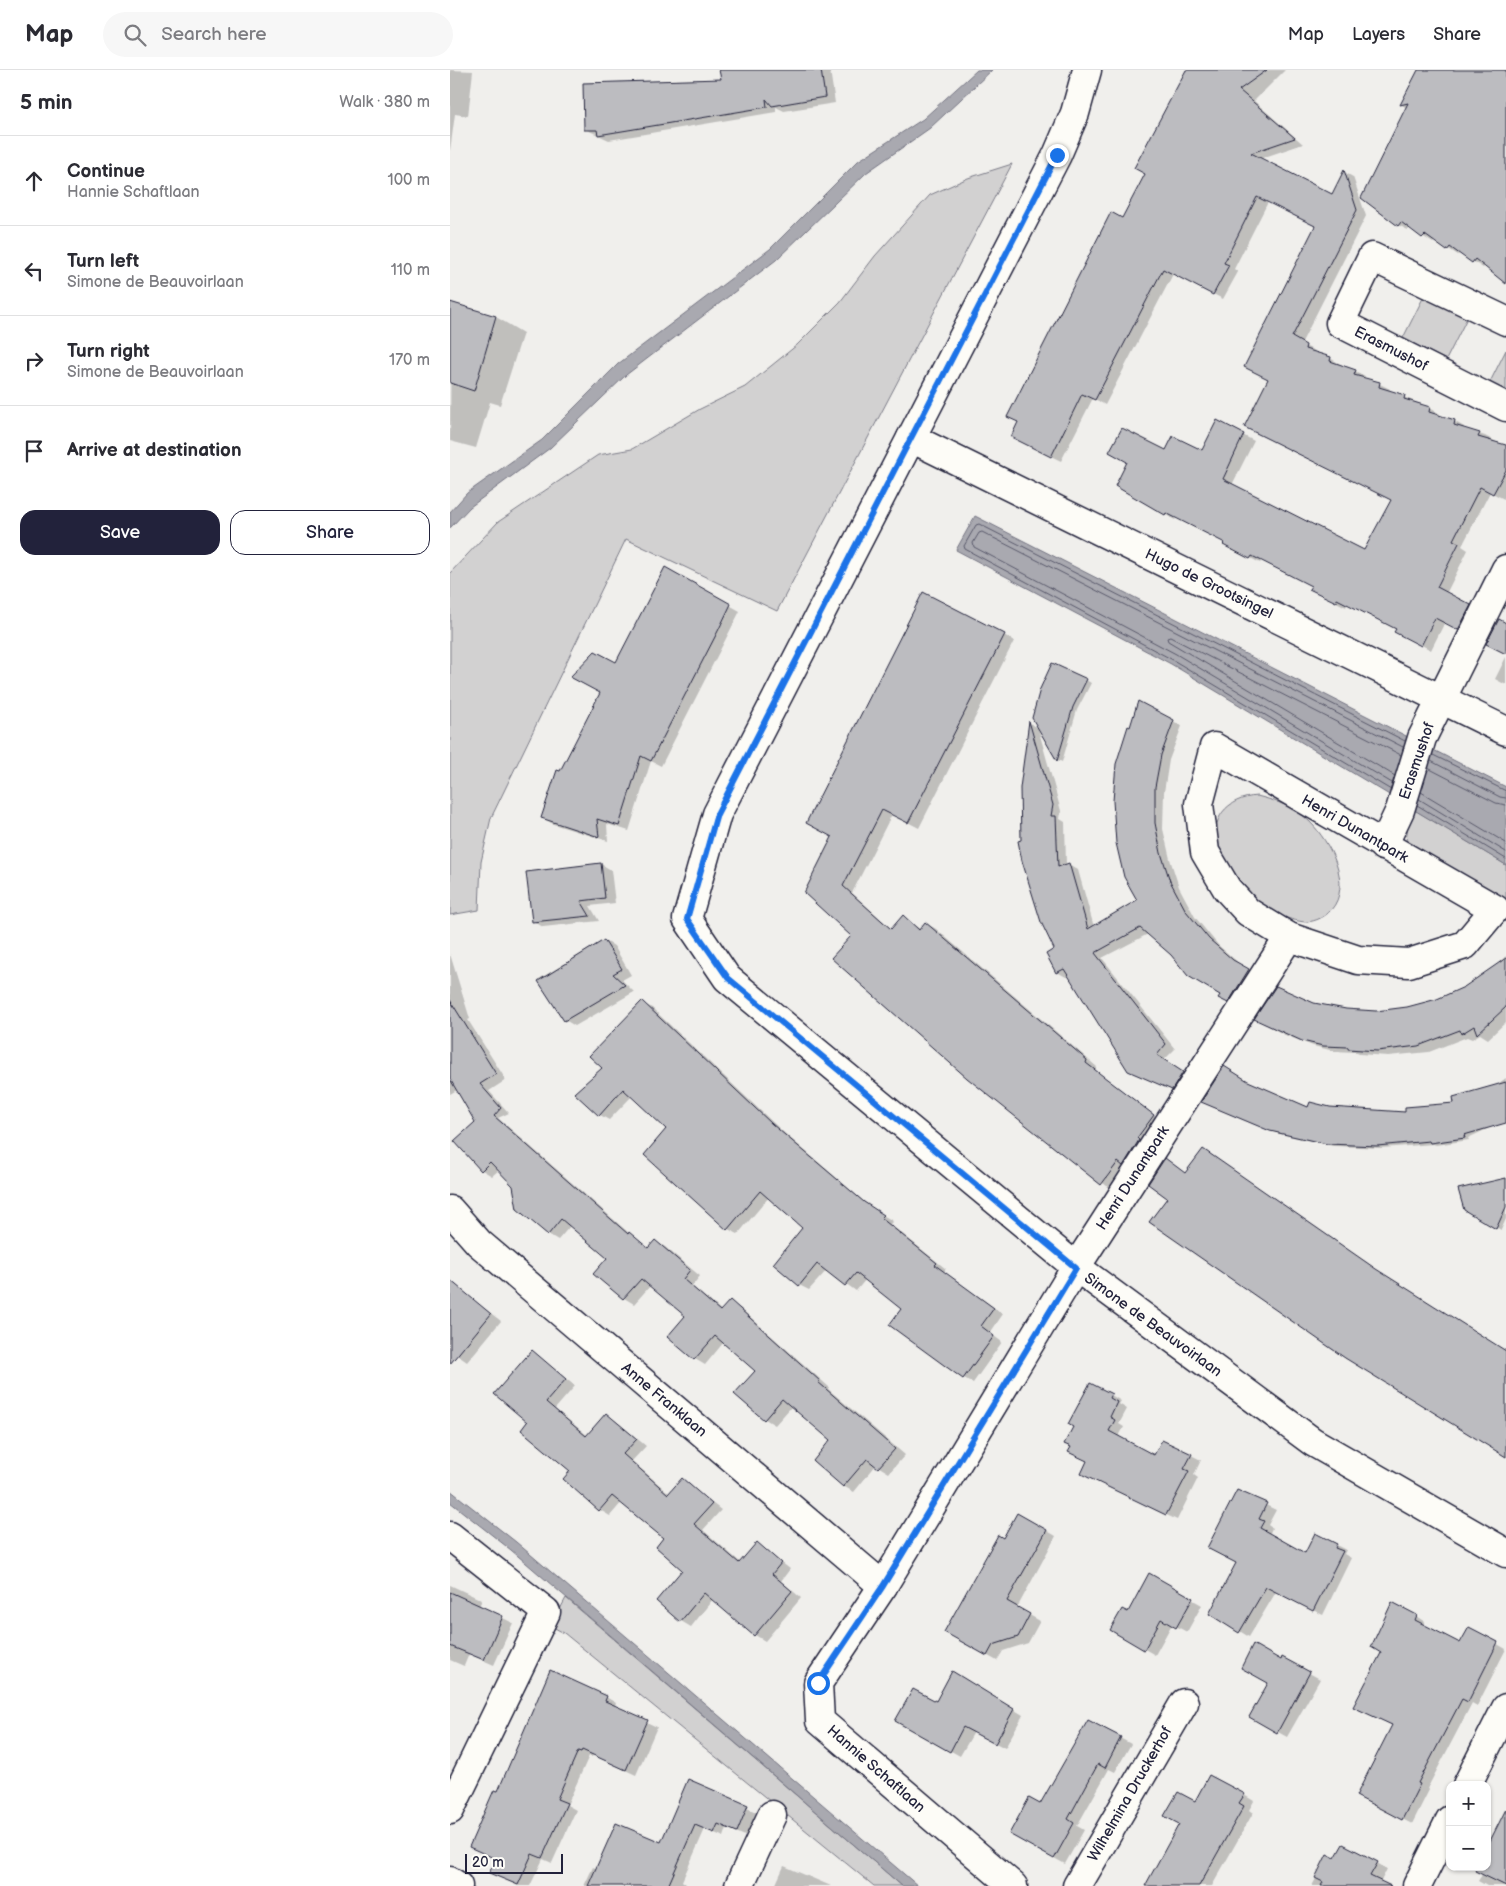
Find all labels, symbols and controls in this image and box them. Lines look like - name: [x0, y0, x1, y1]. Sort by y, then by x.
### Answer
- search box: [103, 12, 453, 57]
- text: Map: [25, 20, 73, 49]
- icon: search: [121, 21, 149, 49]
- text: Search here: [161, 23, 267, 46]
- text: Map: [1288, 24, 1324, 45]
- text: Layers: [1352, 24, 1405, 45]
- text: Share: [1433, 24, 1481, 45]
- text: 5 min: [20, 90, 73, 115]
- text: Walk · 380 m: [339, 93, 430, 112]
- route end: [1046, 144, 1069, 167]
- text: Continue: [67, 160, 145, 183]
- icon: ahead: [20, 167, 48, 195]
- text: 100 m: [387, 171, 430, 190]
- text: Hannie Schaftlaan: [67, 183, 200, 202]
- text: Turn left: [67, 250, 139, 273]
- icon: left: [20, 257, 48, 285]
- text: 110 m: [391, 261, 430, 280]
- text: Simone de Beauvoirlaan: [67, 273, 244, 292]
- street label: Erasmushof: [1351, 322, 1431, 376]
- text: Turn right: [67, 340, 150, 363]
- icon: right: [20, 347, 48, 375]
- text: 170 m: [389, 351, 430, 370]
- text: Simone de Beauvoirlaan: [67, 363, 244, 382]
- icon: arrive: [20, 437, 48, 465]
- text: Arrive at destination: [67, 439, 242, 462]
- button: Save: [20, 510, 220, 555]
- button: Share: [230, 510, 430, 555]
- street label: Hugo de Grootsingel: [1142, 545, 1276, 623]
- street label: Erasmushof: [1395, 720, 1439, 802]
- street label: Henri Dunantpark: [1298, 791, 1413, 868]
- street label: Henri Dunantpark: [1092, 1122, 1174, 1234]
- street label: Simone de Beauvoirlaan: [1080, 1269, 1226, 1381]
- street label: Anne Franklaan: [617, 1359, 711, 1441]
- route start: [807, 1672, 830, 1695]
- street label: Hannie Schaftlaan: [823, 1721, 929, 1817]
- street label: Wilhelmina Druckerhof: [1084, 1723, 1177, 1865]
- map controls: [1446, 1781, 1491, 1871]
- button: +: [1446, 1781, 1491, 1826]
- button: −: [1446, 1826, 1491, 1871]
- scale bar: [465, 1851, 562, 1874]
- text: 20 m: [472, 1854, 504, 1871]

